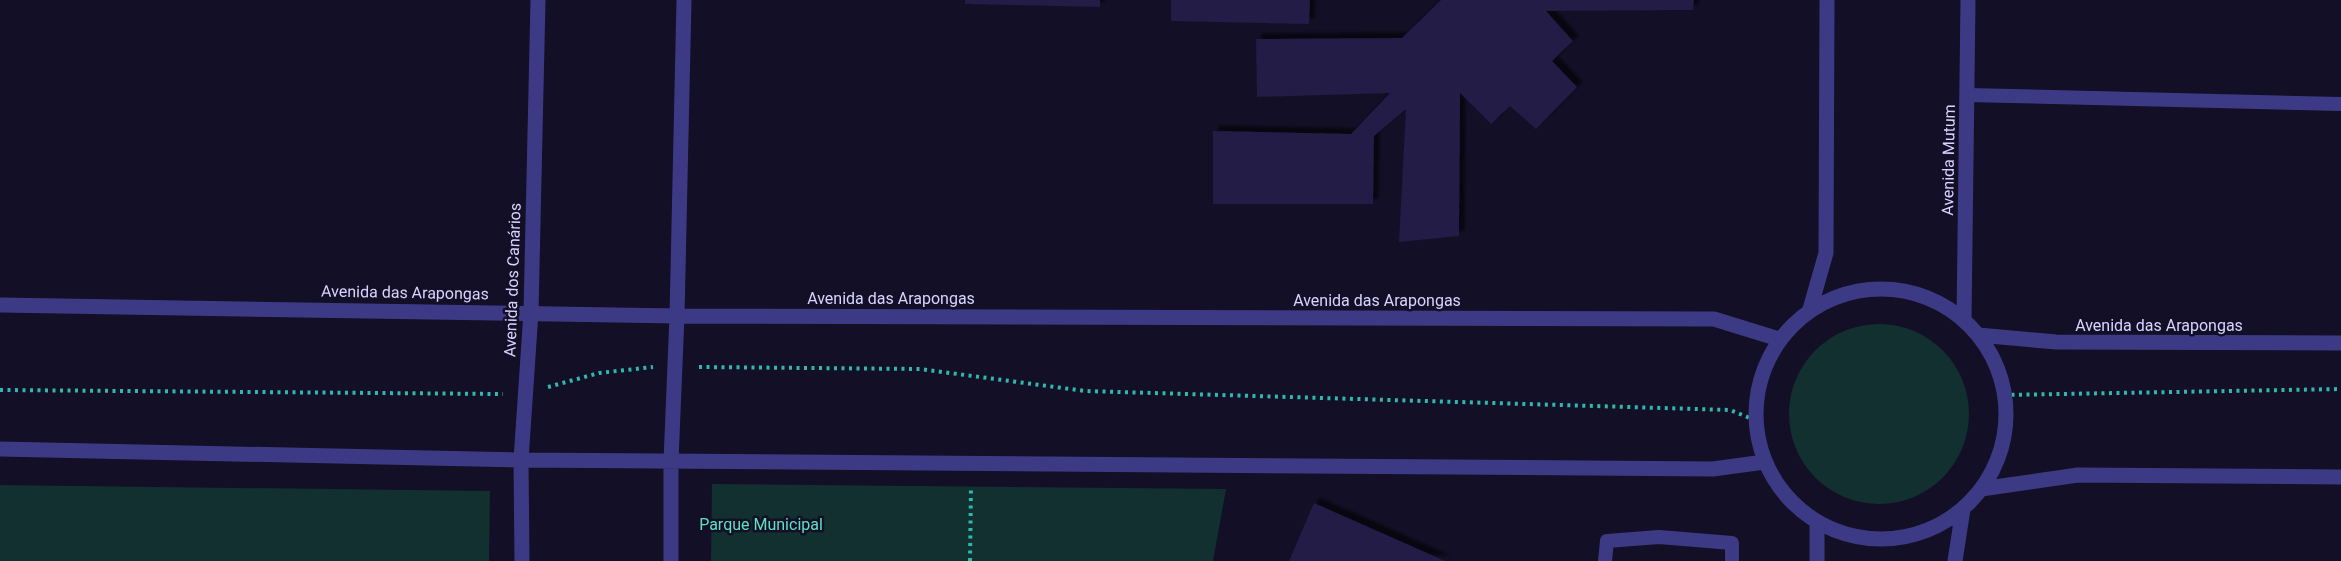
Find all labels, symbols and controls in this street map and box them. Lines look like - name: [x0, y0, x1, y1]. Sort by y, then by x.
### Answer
- street label: Avenida Mutum: [1938, 104, 1959, 216]
- street label: Avenida dos Canários: [500, 203, 525, 357]
- street label: Avenida das Arapongas: [321, 282, 489, 303]
- street label: Avenida das Arapongas: [807, 289, 975, 308]
- street label: Avenida das Arapongas: [1293, 291, 1461, 310]
- street label: Avenida das Arapongas: [2075, 316, 2243, 335]
- park label: Parque Municipal: [699, 515, 823, 534]

